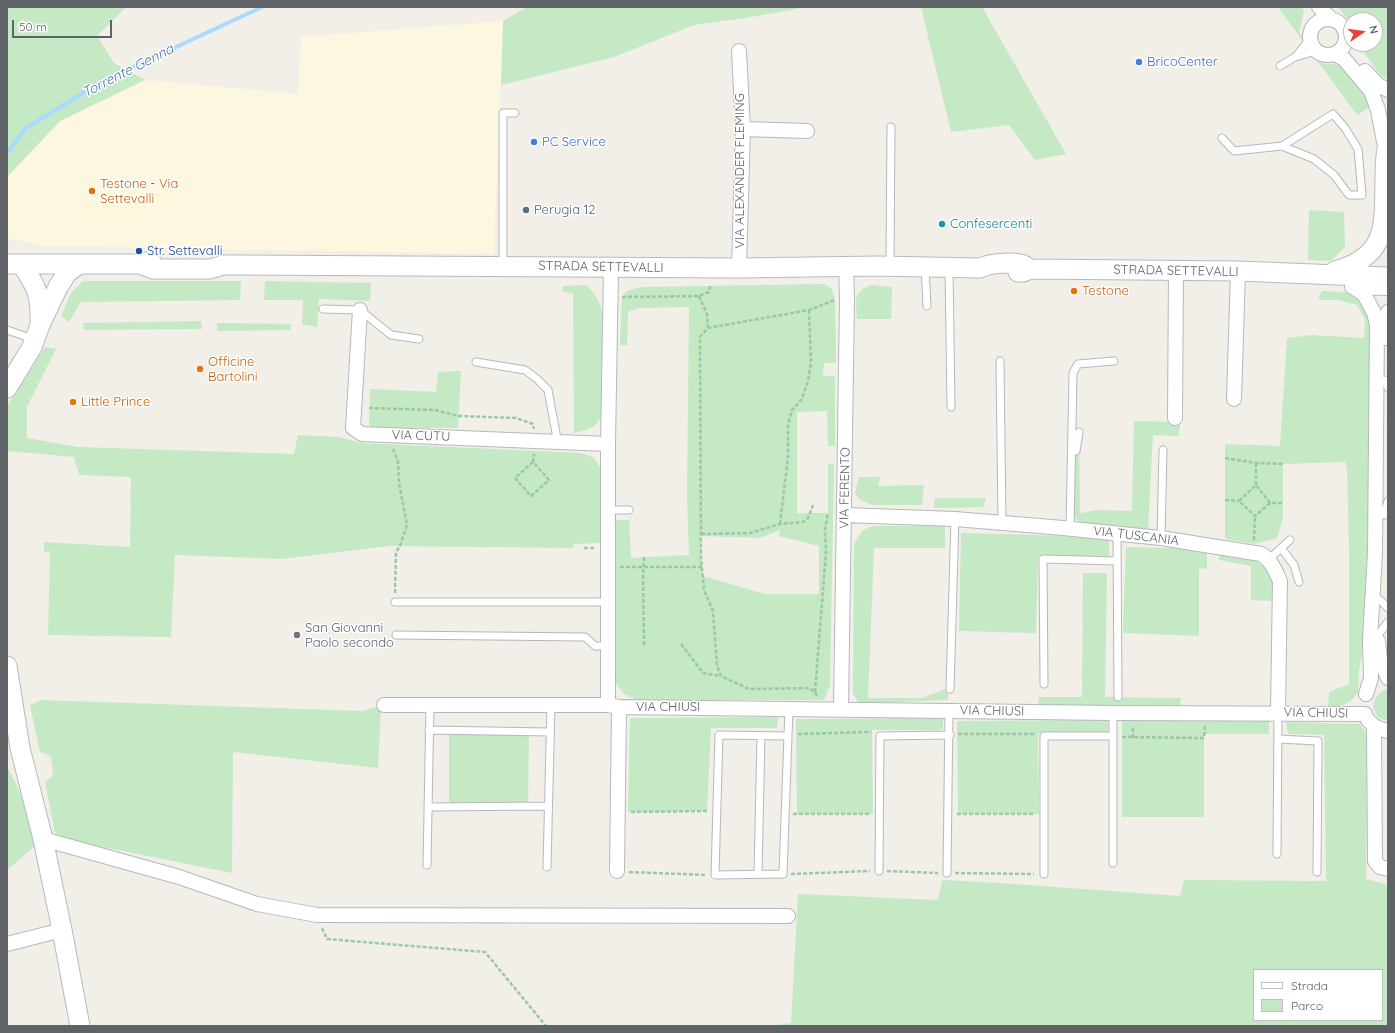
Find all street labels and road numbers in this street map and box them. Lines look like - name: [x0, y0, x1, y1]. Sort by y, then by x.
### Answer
- street label: VIA ALEXANDER FLEMING: [732, 93, 748, 249]
- street label: STRADA SETTEVALLI: [538, 258, 664, 276]
- street label: STRADA SETTEVALLI: [1113, 262, 1239, 280]
- street label: VIA CUTU: [391, 427, 451, 445]
- street label: VIA FERENTO: [836, 447, 854, 529]
- street label: VIA TUSCANIA: [1092, 523, 1180, 549]
- street label: VIA CHIUSI: [636, 699, 700, 715]
- street label: VIA CHIUSI: [960, 703, 1024, 719]
- street label: VIA CHIUSI: [1284, 705, 1348, 721]

